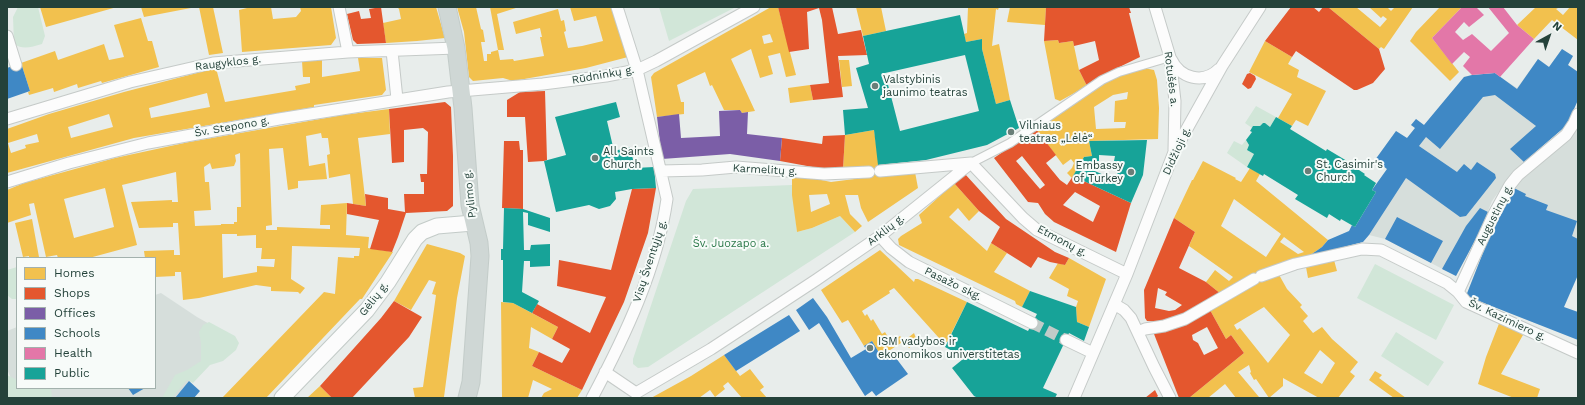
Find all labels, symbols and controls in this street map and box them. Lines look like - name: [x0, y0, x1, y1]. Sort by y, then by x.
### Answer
- north arrow: [1529, 16, 1569, 56]
- text: N: [1550, 19, 1564, 34]
- street label: Rotušės a.: [1161, 50, 1181, 108]
- street label: Raugyklos g.: [194, 52, 262, 74]
- street label: Rūdninkų g.: [571, 63, 635, 87]
- place label: Valstybinis jaunimo teatras: [883, 73, 967, 99]
- marker: Valstybinis jaunimo teatras: [870, 81, 880, 91]
- street label: Šv. Stepono g.: [193, 114, 271, 140]
- place label: Vilniaus teatras „Lėlė“: [1019, 119, 1093, 145]
- street label: Didžioji g.: [1160, 125, 1194, 177]
- marker: Vilniaus teatras „Lėlė“: [1006, 127, 1016, 137]
- place label: All Saints Church: [603, 145, 654, 171]
- marker: All Saints Church: [590, 153, 600, 163]
- place label: St. Casimir's Church: [1316, 158, 1383, 184]
- place label: Embassy of Turkey: [1073, 159, 1123, 185]
- street label: Karmelitų g.: [732, 162, 798, 178]
- marker: St. Casimir's Church: [1303, 166, 1313, 176]
- marker: Embassy of Turkey: [1126, 167, 1136, 177]
- street label: Pylimo g.: [461, 169, 479, 219]
- street label: Augustinų g.: [1474, 183, 1516, 247]
- street label: Arklių g.: [865, 211, 907, 249]
- street label: Visų Šventųjų g.: [630, 218, 670, 304]
- street label: Etmonų g.: [1035, 222, 1089, 260]
- park label: Šv. Juozapo a.: [693, 237, 769, 251]
- legend: [16, 257, 156, 389]
- street label: Pasažo skg.: [922, 264, 984, 304]
- text: Homes: [54, 266, 95, 280]
- street label: Gėlių g.: [357, 279, 391, 319]
- text: Shops: [54, 286, 90, 300]
- street label: Šv. Kazimiero g.: [1466, 296, 1548, 344]
- text: Offices: [54, 306, 96, 320]
- text: Schools: [54, 326, 100, 340]
- place label: ISM vadybos ir ekonomikos universtitetas: [878, 335, 1020, 361]
- marker: ISM vadybos ir ekonomikos universtitetas: [865, 343, 875, 353]
- text: Health: [54, 346, 92, 360]
- text: Public: [54, 366, 90, 380]

